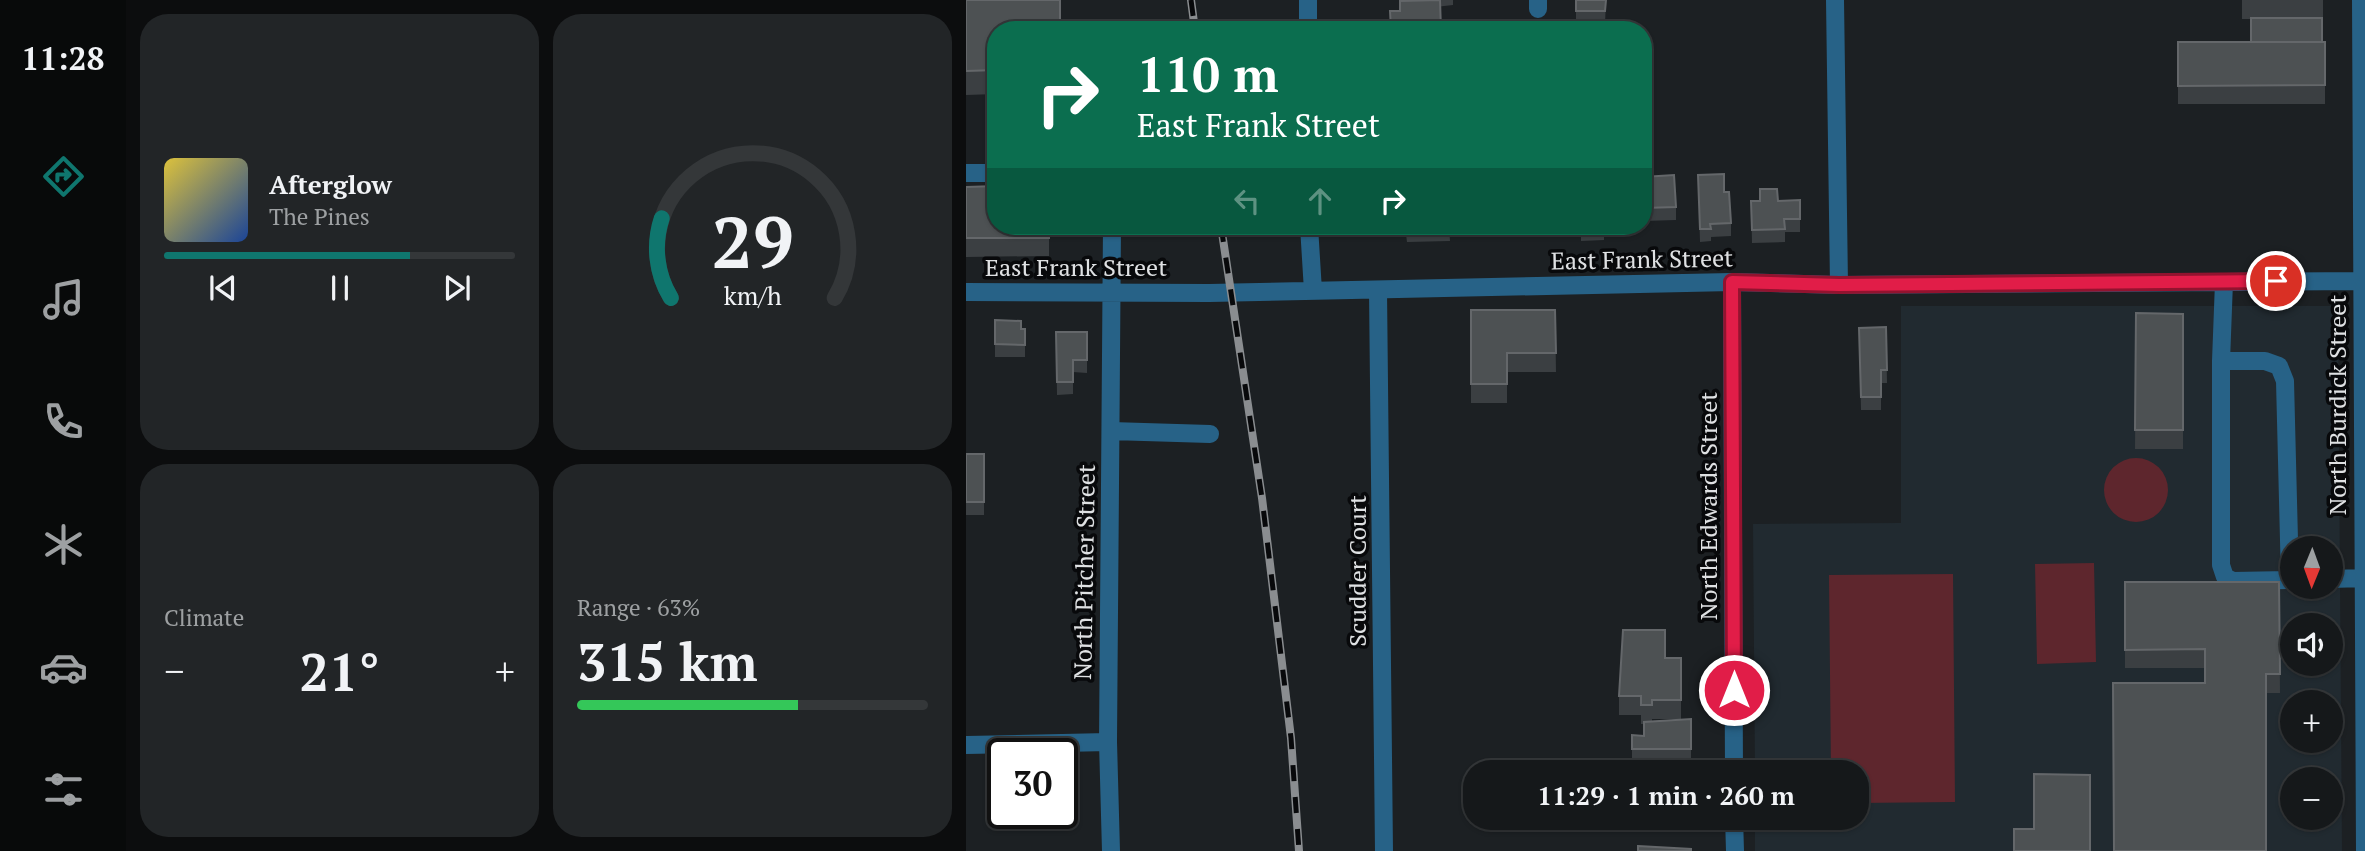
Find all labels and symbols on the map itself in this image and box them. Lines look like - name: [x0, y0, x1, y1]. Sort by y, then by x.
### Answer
- street label: East Frank Street: [1551, 241, 1733, 277]
- street label: East Frank Street: [985, 251, 1167, 283]
- pin: [2246, 251, 2306, 311]
- street label: North Burdick Street: [2321, 295, 2353, 515]
- street label: North Edwards Street: [1692, 392, 1724, 620]
- street label: North Pitcher Street: [1066, 464, 1102, 680]
- street label: Scudder Court: [1341, 495, 1373, 647]
- north arrow: [2280, 536, 2343, 598]
- position arrow: [1697, 653, 1771, 727]
- speed limit sign: 30: [987, 738, 1078, 829]

